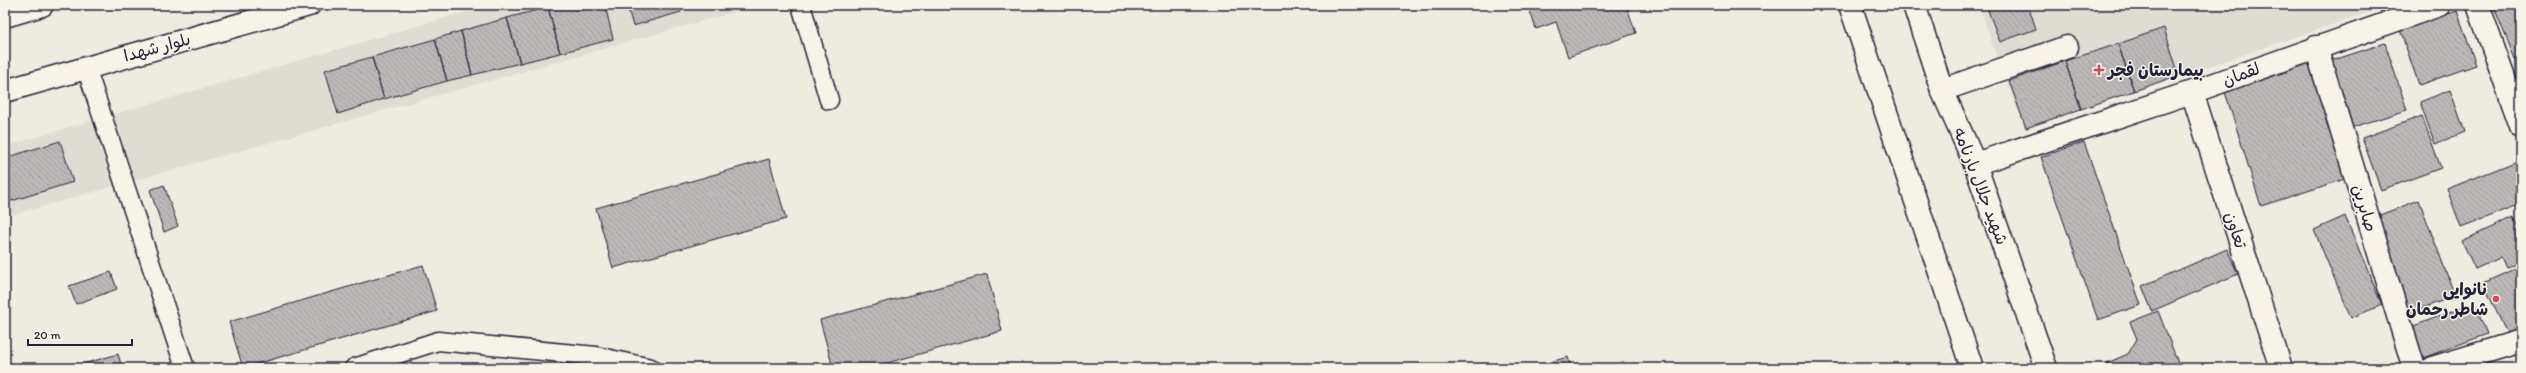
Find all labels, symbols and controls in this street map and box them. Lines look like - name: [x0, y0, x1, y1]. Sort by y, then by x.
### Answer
- street label: بلوار شهدا: [121, 29, 193, 66]
- street label: لقمان: [2220, 58, 2262, 90]
- place label: بیمارستان فجر: [2106, 60, 2204, 81]
- marker: بیمارستان فجر: [2093, 64, 2105, 76]
- street label: شهید جلال بارنامه: [1949, 124, 2013, 248]
- street label: صابرین: [2348, 182, 2382, 234]
- street label: تعاون: [2221, 209, 2252, 252]
- place label: نانوایی شاطر رحمان: [2406, 279, 2488, 319]
- marker: نانوایی شاطر رحمان: [2491, 294, 2501, 304]
- scale bar: [28, 321, 132, 347]
- text: 20 m: [34, 328, 61, 342]

